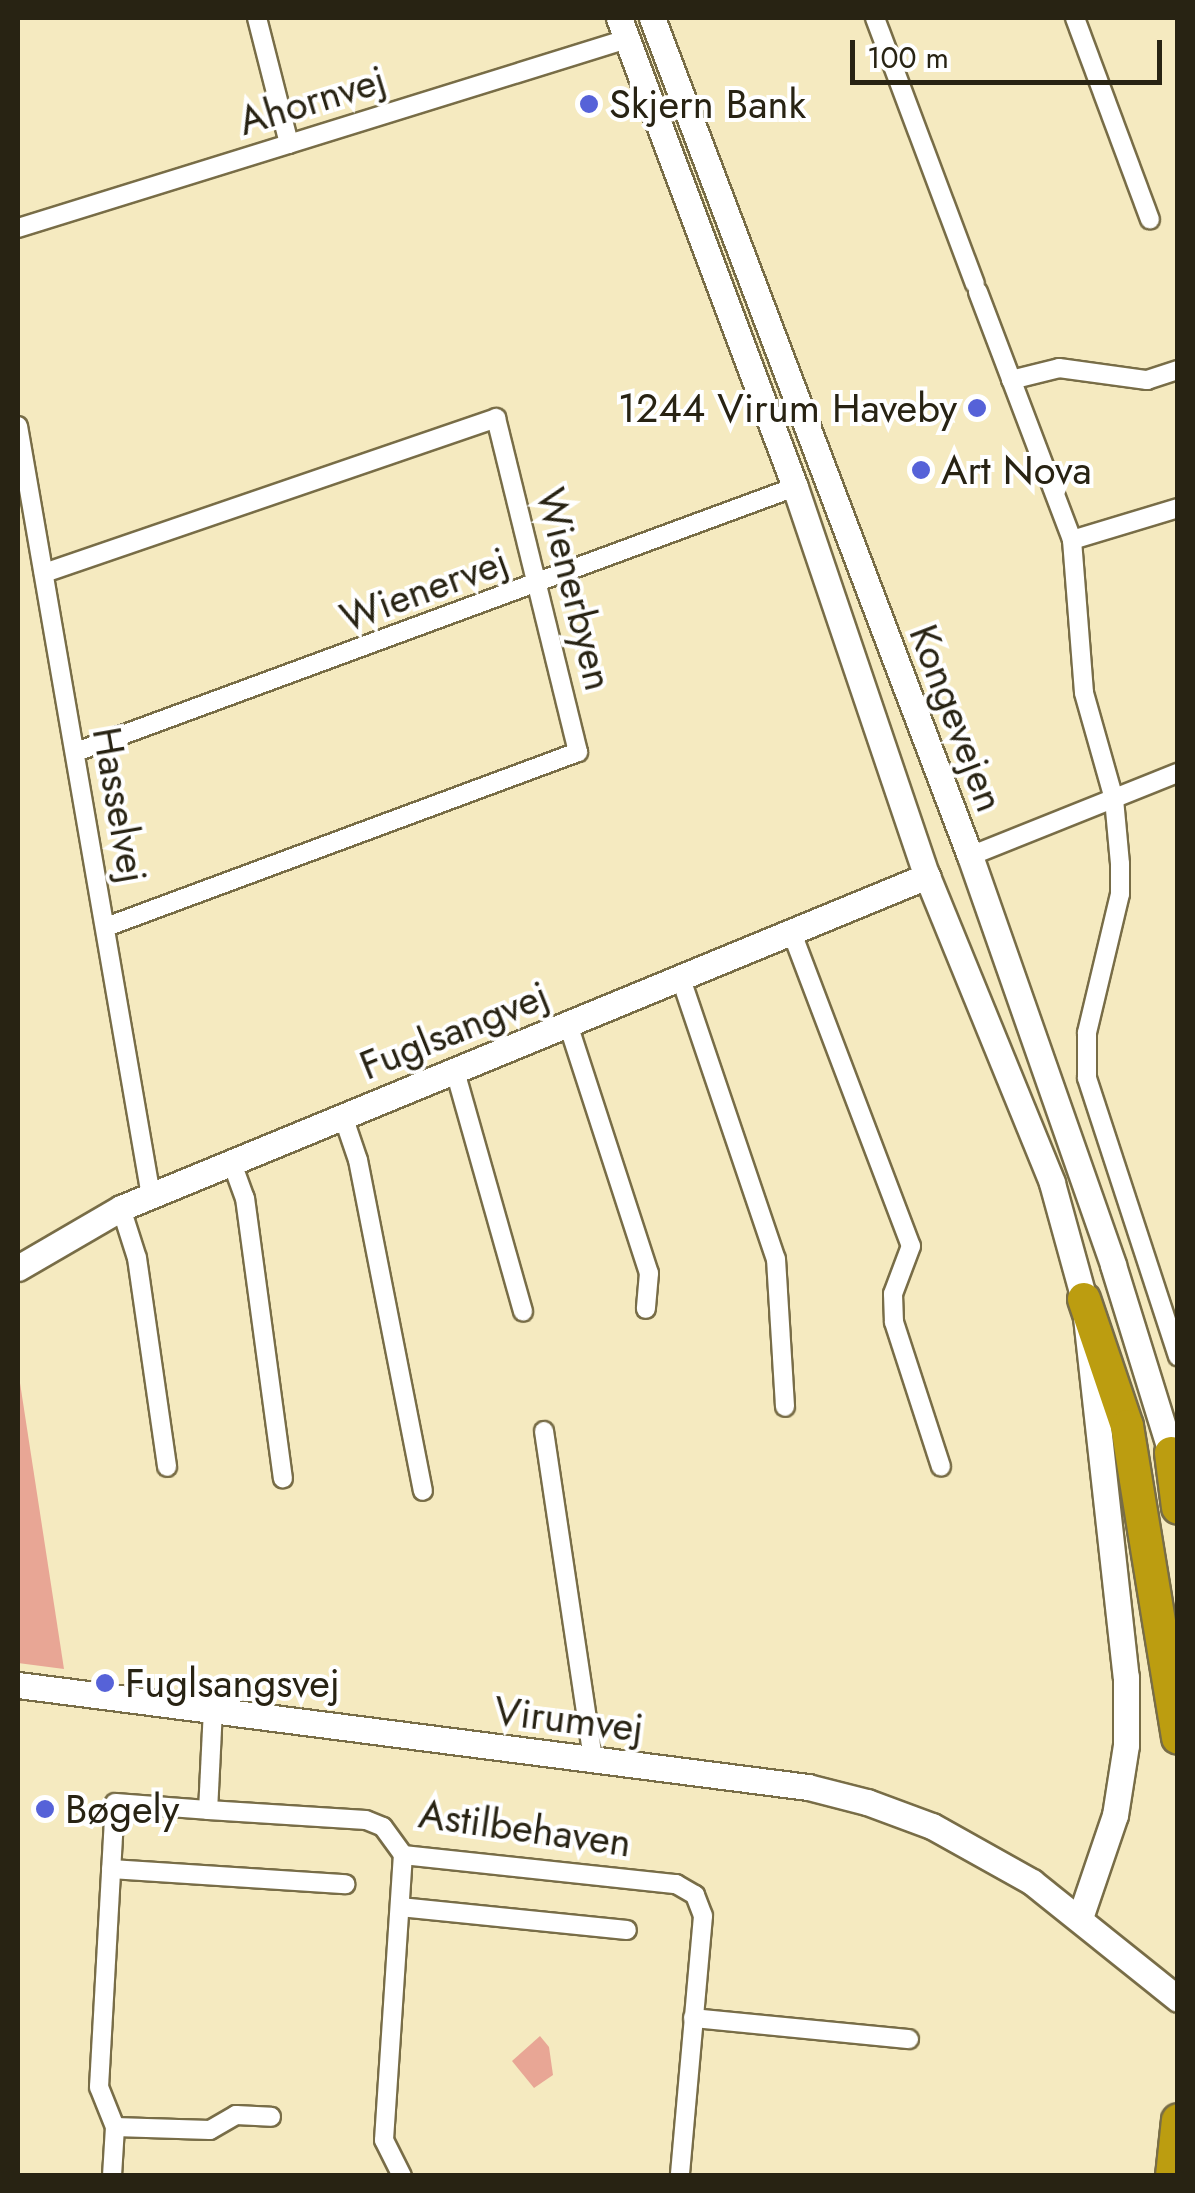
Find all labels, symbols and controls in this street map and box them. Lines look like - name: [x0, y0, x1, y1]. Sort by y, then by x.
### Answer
- scale bar: [855, 20, 1168, 82]
- text: 100 m: [867, 36, 949, 79]
- street label: Ahornvej: [233, 55, 391, 145]
- place label: Skjern Bank: [609, 80, 806, 128]
- marker: Skjern Bank: [578, 93, 600, 115]
- place label: 1244 Virum Haveby: [618, 384, 957, 432]
- marker: 1244 Virum Haveby: [966, 397, 988, 419]
- place label: Art Nova: [941, 446, 1092, 494]
- marker: Art Nova: [910, 459, 932, 481]
- street label: Wienerbyen: [527, 483, 623, 695]
- street label: Wienervej: [334, 537, 514, 641]
- street label: Kongevejen: [899, 618, 1015, 818]
- street label: Hasselvej: [83, 723, 157, 887]
- street label: Fuglsangvej: [353, 970, 555, 1090]
- place label: Fuglsangsvej: [125, 1659, 340, 1707]
- marker: Fuglsangsvej: [94, 1672, 116, 1694]
- street label: Virumvej: [492, 1686, 646, 1752]
- place label: Bøgely: [65, 1785, 179, 1833]
- street label: Astilbehaven: [416, 1789, 634, 1867]
- marker: Bøgely: [34, 1798, 56, 1820]

